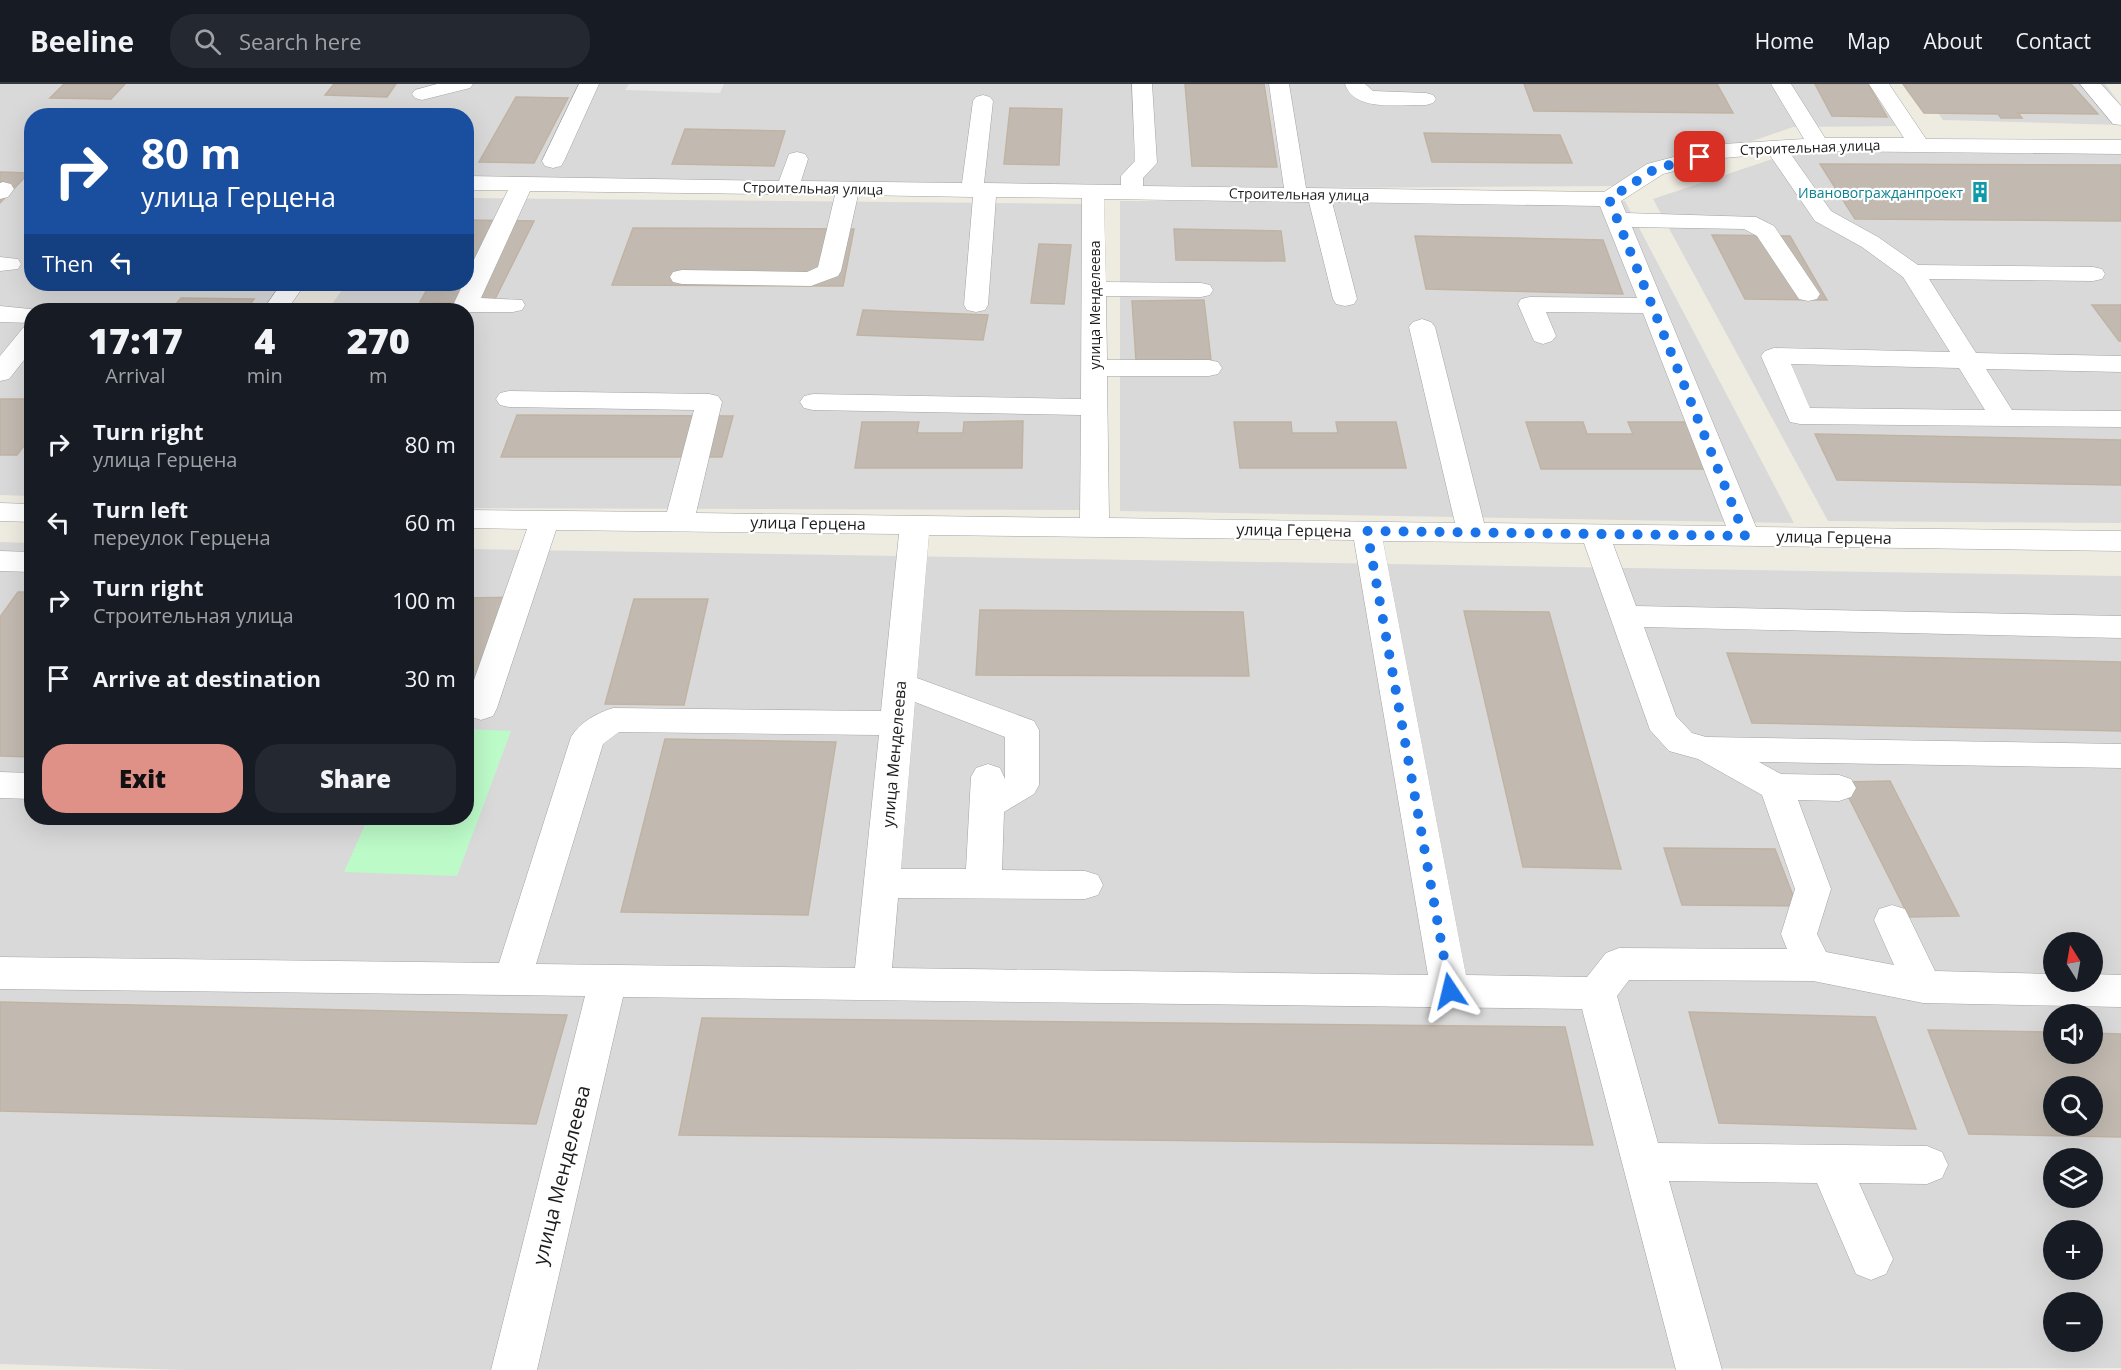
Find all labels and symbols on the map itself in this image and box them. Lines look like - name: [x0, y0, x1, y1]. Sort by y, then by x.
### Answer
- pin: [1674, 131, 1725, 182]
- street label: Строительная улица: [1739, 135, 1881, 159]
- street label: Строительная улица: [743, 177, 883, 199]
- building icon: Ивановогражданпроект: [1968, 180, 1992, 204]
- street label: Строительная улица: [1229, 183, 1369, 205]
- place label: Ивановогражданпроект: [1798, 183, 1963, 202]
- street label: улица Менделеева: [1085, 241, 1104, 369]
- street label: улица Герцена: [750, 511, 866, 535]
- street label: улица Герцена: [1236, 518, 1352, 542]
- street label: улица Герцена: [1776, 525, 1892, 549]
- street label: улица Менделеева: [877, 680, 911, 828]
- north arrow: [2043, 932, 2103, 992]
- position arrow: [1418, 959, 1482, 1023]
- street label: улица Менделеева: [526, 1082, 596, 1268]

